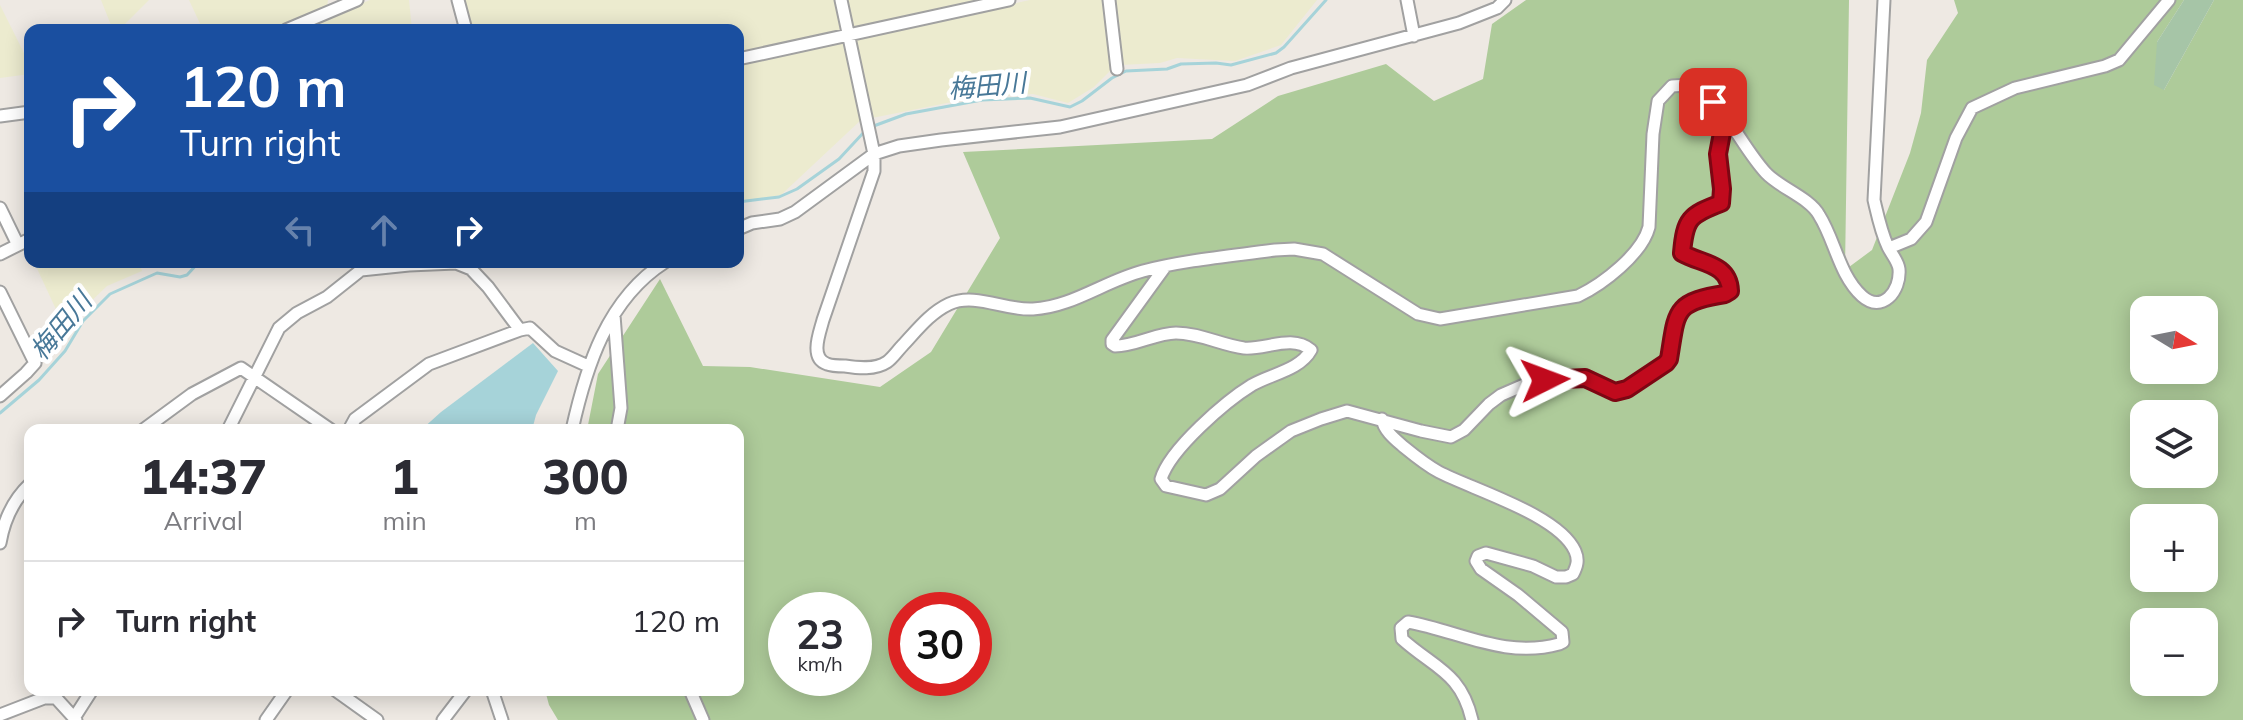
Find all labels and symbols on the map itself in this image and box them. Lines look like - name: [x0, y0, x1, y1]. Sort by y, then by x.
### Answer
- water label: 梅田川: [947, 65, 1030, 105]
- pin: [1679, 68, 1747, 136]
- water label: 梅田川: [23, 283, 100, 366]
- north arrow: [2130, 296, 2218, 384]
- position arrow: [1503, 338, 1587, 422]
- speed limit sign: 30: [888, 592, 992, 696]

